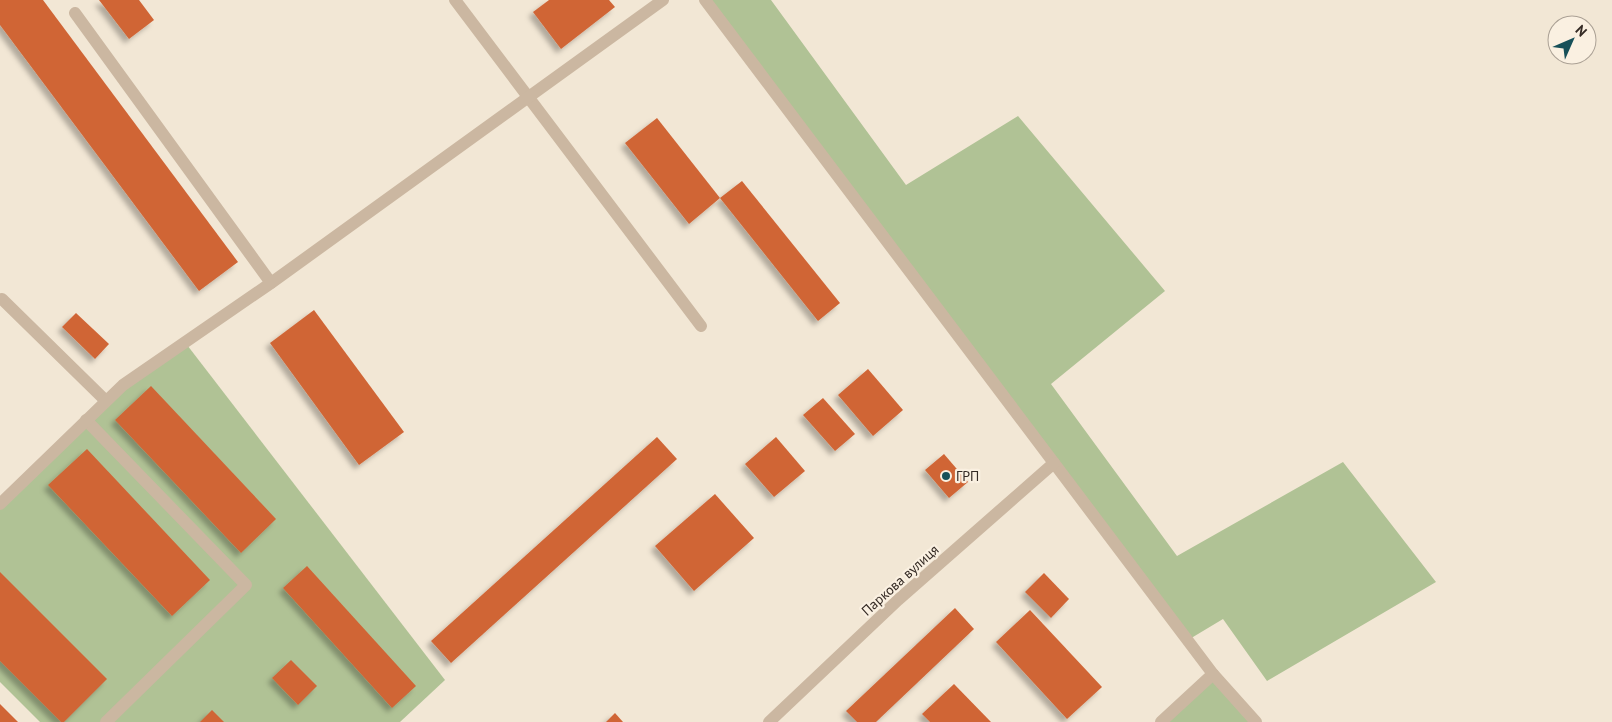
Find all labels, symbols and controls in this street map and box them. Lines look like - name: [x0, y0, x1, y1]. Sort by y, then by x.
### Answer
- north arrow: [1547, 15, 1597, 65]
- text: N: [1572, 21, 1591, 40]
- place label: ГРП: [956, 467, 979, 485]
- marker: ГРП: [940, 470, 952, 482]
- street label: Паркова вулиця: [858, 541, 942, 619]

